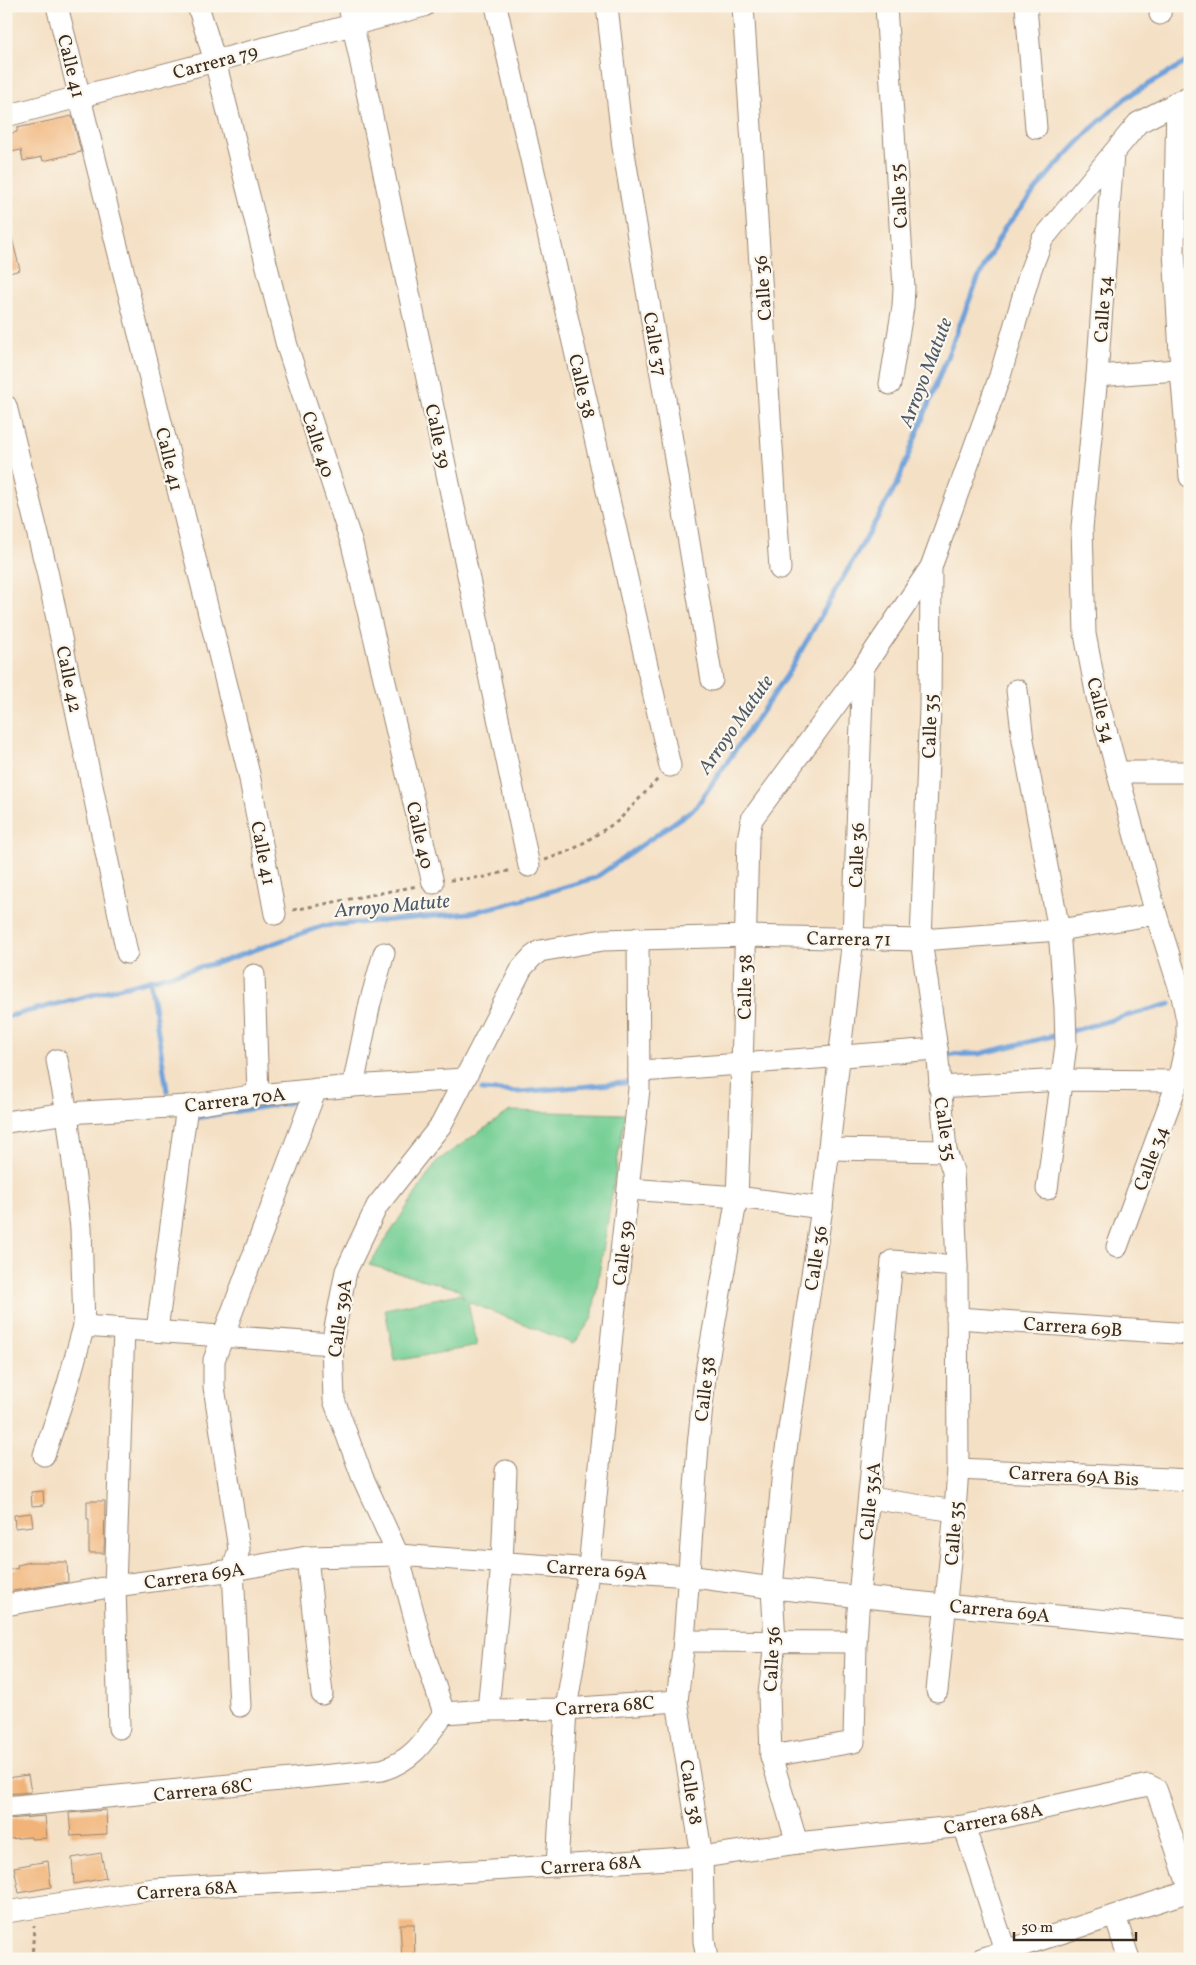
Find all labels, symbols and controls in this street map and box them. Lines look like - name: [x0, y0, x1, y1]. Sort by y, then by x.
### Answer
- street label: Calle 41: [50, 32, 91, 101]
- street label: Carrera 79: [170, 39, 261, 87]
- street label: Calle 35: [885, 163, 915, 229]
- street label: Calle 36: [749, 254, 779, 321]
- street label: Calle 34: [1089, 275, 1119, 344]
- street label: Calle 37: [636, 310, 672, 379]
- water label: Arroyo Matute: [893, 313, 961, 433]
- street label: Calle 38: [561, 352, 601, 421]
- street label: Calle 39: [418, 402, 457, 471]
- street label: Calle 40: [294, 408, 340, 481]
- street label: Calle 41: [148, 425, 189, 494]
- street label: Calle 42: [48, 644, 88, 715]
- water label: Arroyo Matute: [691, 669, 782, 781]
- street label: Calle 34: [1079, 675, 1121, 746]
- street label: Calle 35: [917, 693, 945, 759]
- street label: Calle 40: [399, 799, 439, 872]
- street label: Calle 41: [243, 819, 281, 888]
- street label: Calle 36: [844, 822, 872, 888]
- water label: Arroyo Matute: [332, 888, 452, 926]
- street label: Carrera 71: [806, 926, 891, 954]
- street label: Calle 38: [732, 954, 760, 1020]
- street label: Carrera 70A: [183, 1082, 287, 1120]
- street label: Calle 35: [926, 1095, 962, 1163]
- street label: Calle 34: [1128, 1123, 1176, 1195]
- street label: Calle 39: [607, 1219, 641, 1287]
- street label: Calle 36: [799, 1224, 835, 1293]
- street label: Calle 39A: [323, 1278, 359, 1359]
- street label: Carrera 69B: [1022, 1312, 1123, 1344]
- street label: Calle 38: [689, 1355, 723, 1423]
- street label: Calle 35A: [854, 1461, 888, 1542]
- street label: Carrera 69A Bis: [1008, 1461, 1140, 1493]
- street label: Calle 35: [939, 1500, 971, 1567]
- street label: Carrera 69A: [546, 1555, 648, 1587]
- street label: Carrera 69A: [143, 1557, 246, 1597]
- street label: Carrera 69A: [948, 1594, 1051, 1630]
- street label: Calle 36: [758, 1626, 788, 1692]
- street label: Carrera 68C: [555, 1691, 656, 1723]
- street label: Calle 38: [672, 1758, 708, 1827]
- street label: Carrera 68C: [152, 1773, 254, 1809]
- street label: Carrera 68A: [941, 1798, 1045, 1842]
- street label: Carrera 68A: [540, 1850, 642, 1882]
- street label: Carrera 68A: [136, 1875, 238, 1907]
- scale bar: [1014, 1910, 1136, 1942]
- text: 50 m: [1021, 1918, 1053, 1939]

